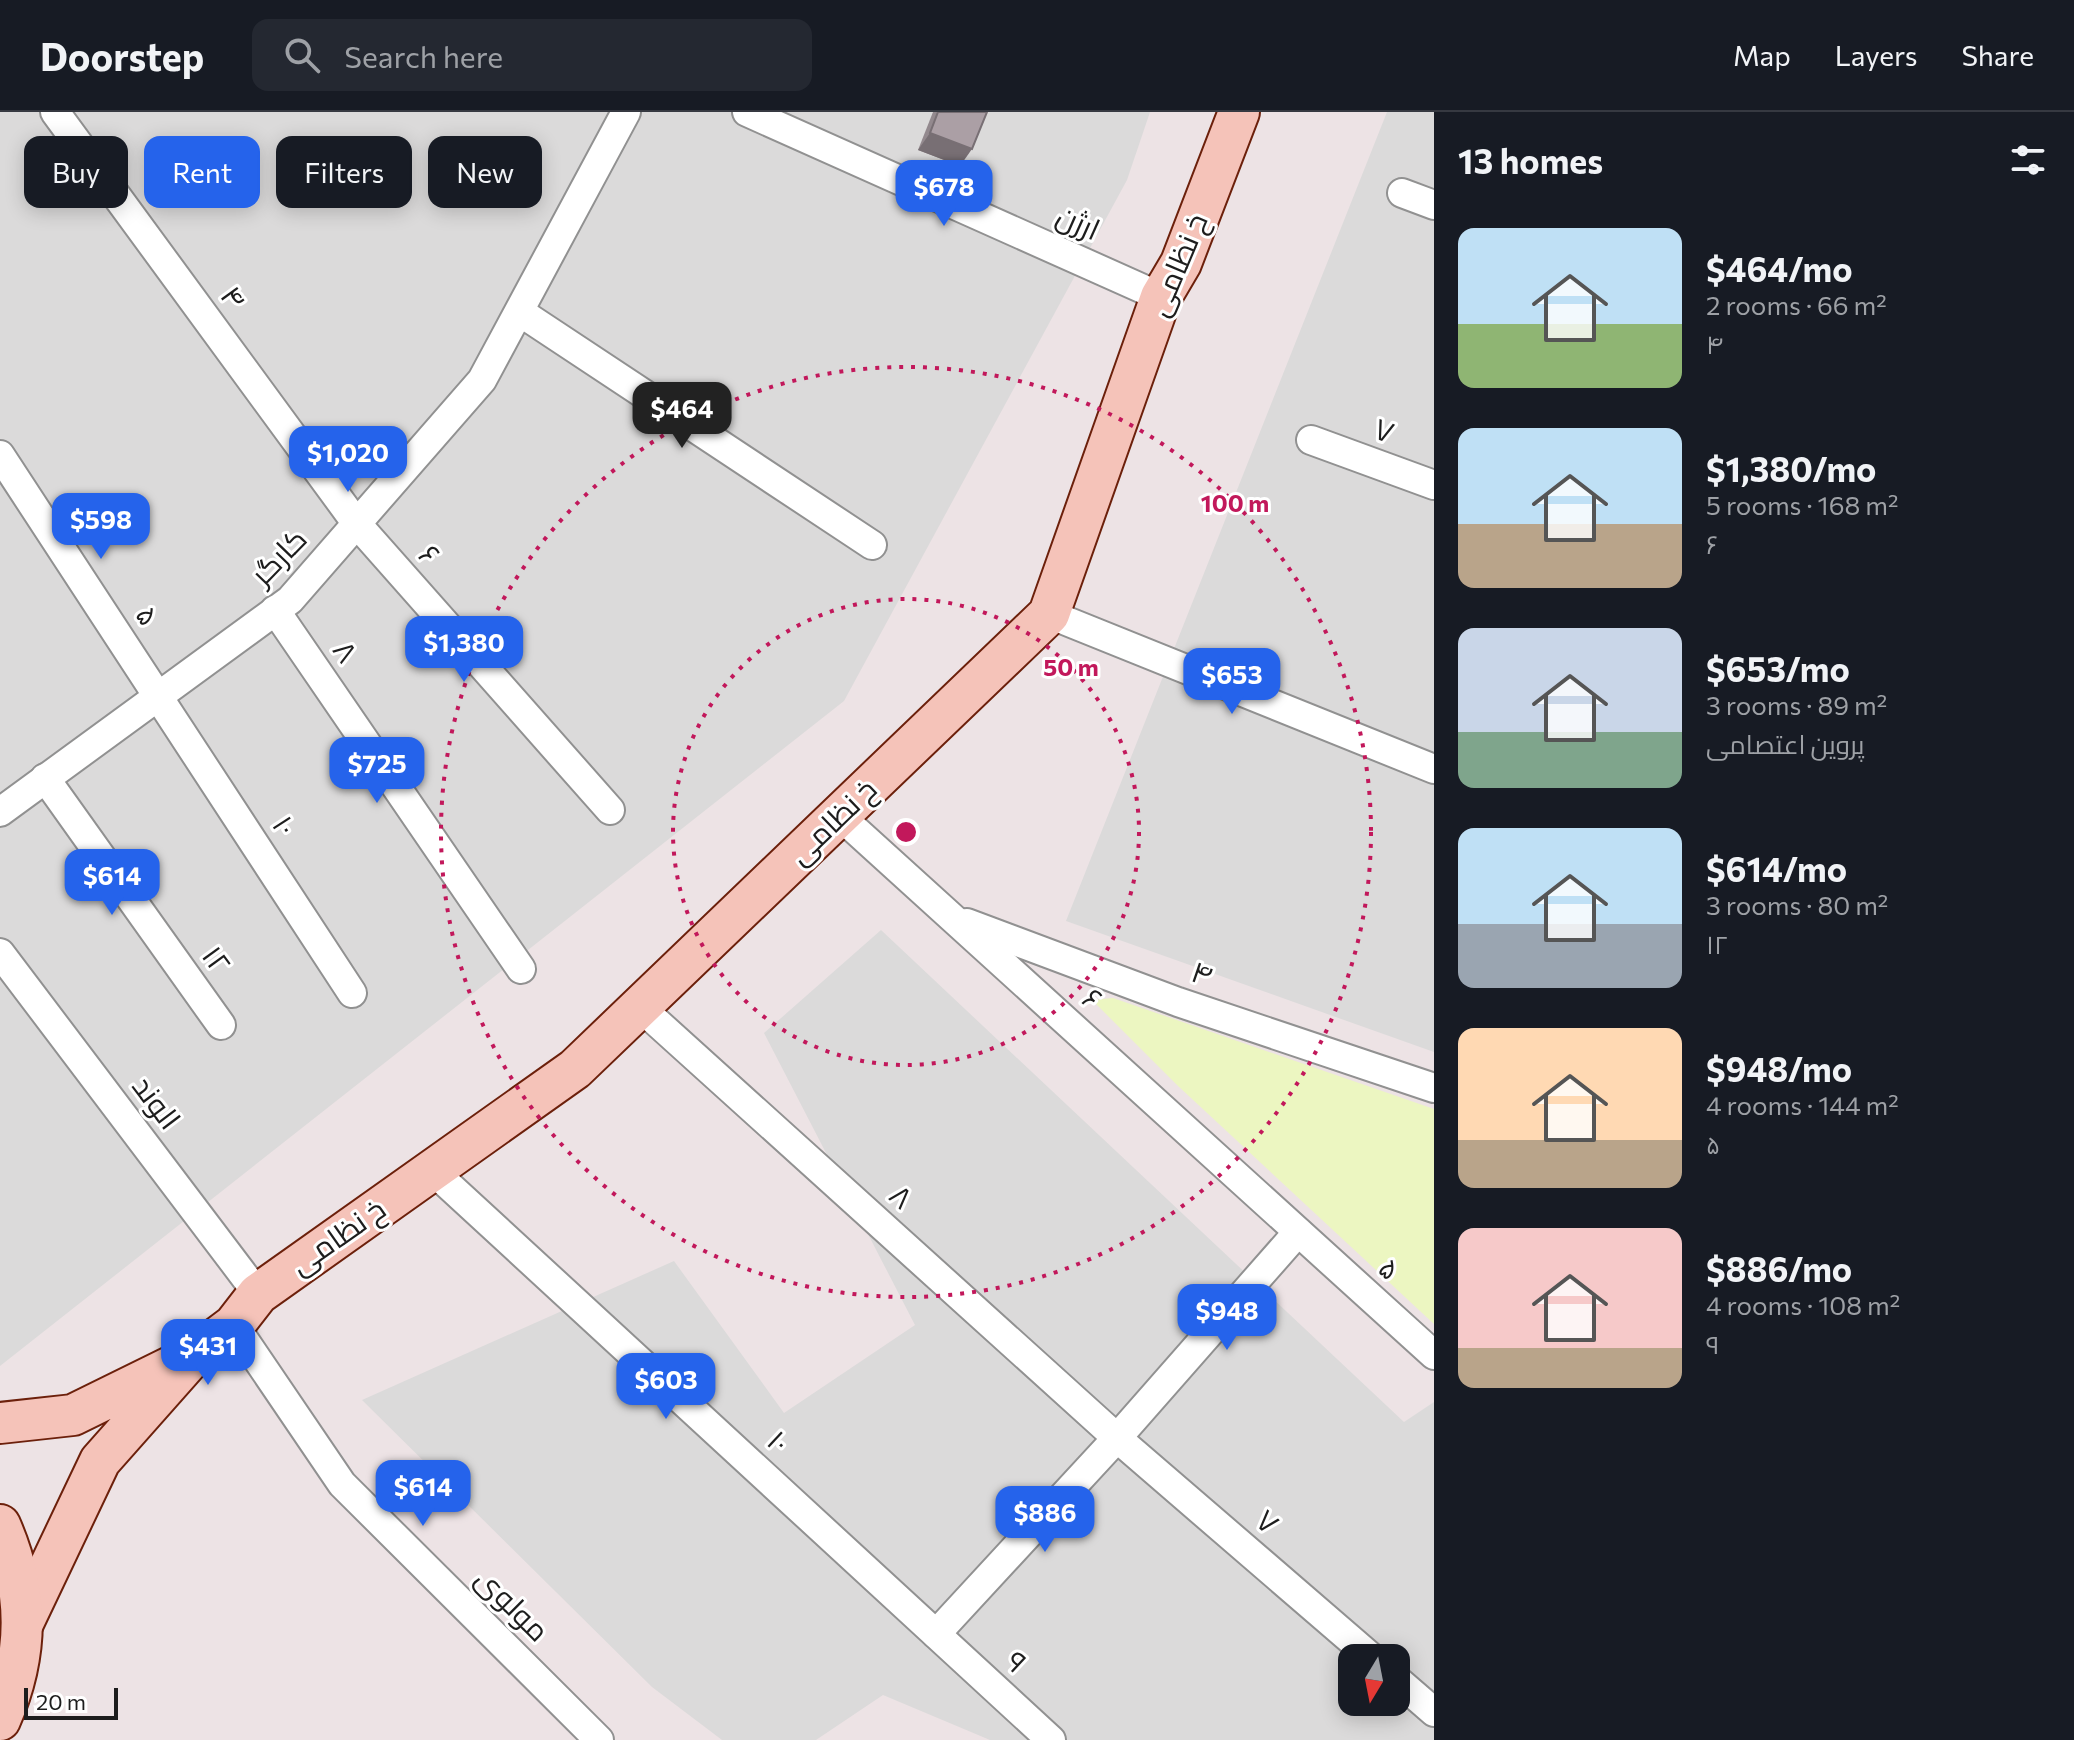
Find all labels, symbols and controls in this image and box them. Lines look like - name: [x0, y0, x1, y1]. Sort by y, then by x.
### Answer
- search box: [252, 19, 812, 91]
- text: Doorstep: [40, 32, 204, 79]
- icon: search: [280, 33, 324, 77]
- text: Search here: [344, 37, 503, 74]
- text: Map: [1733, 38, 1791, 72]
- text: Layers: [1835, 38, 1917, 72]
- text: Share: [1961, 38, 2034, 72]
- chip: Buy: [24, 136, 128, 208]
- chip: Rent: [144, 136, 260, 208]
- chip: Filters: [276, 136, 412, 208]
- chip: New: [428, 136, 542, 208]
- icon: filters: [2006, 138, 2050, 182]
- text: 13 homes: [1458, 139, 1603, 181]
- pin: $678: [897, 160, 991, 228]
- text: $678: [914, 170, 974, 201]
- street label: ارژن: [1051, 195, 1107, 247]
- street label: خ نظامی: [1138, 207, 1218, 323]
- text: $464/mo: [1706, 247, 1853, 289]
- icon: home: [1522, 260, 1618, 356]
- street label: ۴: [214, 278, 256, 315]
- text: 2 rooms · 66 m²: [1706, 289, 1887, 320]
- text: ۴: [1706, 328, 1723, 359]
- pin: $464: [635, 382, 729, 450]
- text: $464: [651, 392, 713, 423]
- street label: ۷: [1370, 408, 1400, 449]
- pin: $1,020: [283, 426, 413, 494]
- text: $1,020: [307, 436, 389, 467]
- text: $1,380/mo: [1706, 447, 1876, 489]
- icon: home: [1522, 460, 1618, 556]
- text: 100 m: [1201, 488, 1269, 517]
- text: 5 rooms · 168 m²: [1706, 489, 1898, 520]
- pin: $598: [54, 493, 148, 561]
- text: $598: [70, 503, 132, 534]
- street label: کارگر: [240, 519, 314, 594]
- text: ۶: [1706, 528, 1718, 559]
- street label: ۶: [412, 536, 450, 571]
- street label: ۵: [129, 598, 169, 632]
- pin: $1,380: [399, 616, 529, 684]
- text: $1,380: [423, 626, 505, 657]
- street label: ۸: [326, 632, 368, 669]
- text: $653/mo: [1706, 647, 1850, 689]
- pin: $653: [1185, 648, 1279, 716]
- text: 50 m: [1043, 652, 1099, 681]
- text: $653: [1201, 658, 1263, 689]
- icon: home: [1522, 660, 1618, 756]
- text: 3 rooms · 89 m²: [1706, 689, 1887, 720]
- text: پروین اعتصامی: [1706, 728, 1865, 759]
- pin: $725: [330, 737, 424, 805]
- text: $725: [347, 747, 407, 778]
- street label: خ نظامی: [779, 769, 886, 874]
- street label: ۱۰: [266, 808, 306, 842]
- centre of rings: [892, 818, 920, 846]
- text: $614/mo: [1706, 847, 1847, 889]
- pin: $614: [65, 849, 159, 917]
- text: $614: [83, 859, 141, 890]
- icon: home: [1522, 860, 1618, 956]
- text: 3 rooms · 80 m²: [1706, 889, 1888, 920]
- text: ۱۲: [1706, 928, 1728, 959]
- street label: ۱۲: [196, 938, 240, 980]
- street label: ۴: [1187, 951, 1218, 992]
- street label: ۶: [1076, 979, 1111, 1016]
- text: $948/mo: [1706, 1047, 1852, 1089]
- icon: home: [1522, 1060, 1618, 1156]
- street label: الوند: [125, 1067, 190, 1136]
- text: 4 rooms · 144 m²: [1706, 1089, 1899, 1120]
- text: ۵: [1706, 1128, 1720, 1159]
- street label: ۸: [883, 1175, 922, 1215]
- street label: خ نظامی: [282, 1189, 394, 1284]
- text: $886/mo: [1706, 1247, 1852, 1289]
- street label: ۵: [1372, 1248, 1409, 1286]
- icon: home: [1522, 1260, 1618, 1356]
- pin: $948: [1180, 1284, 1274, 1352]
- text: 4 rooms · 108 m²: [1706, 1289, 1900, 1320]
- text: $948: [1195, 1294, 1259, 1325]
- pin: $431: [161, 1319, 255, 1387]
- text: ۹: [1706, 1328, 1720, 1359]
- text: $431: [179, 1329, 237, 1360]
- pin: $603: [619, 1353, 713, 1421]
- text: $603: [634, 1363, 698, 1394]
- street label: ۱۰: [761, 1421, 798, 1459]
- pin: $614: [376, 1460, 470, 1528]
- text: $614: [394, 1470, 452, 1501]
- pin: $886: [998, 1486, 1092, 1554]
- text: $886: [1013, 1496, 1077, 1527]
- street label: ۷: [1249, 1500, 1288, 1540]
- street label: مولوی: [468, 1559, 558, 1649]
- street label: ۹: [999, 1641, 1036, 1679]
- north arrow: [1338, 1644, 1410, 1716]
- map controls: [1338, 1644, 1410, 1716]
- scale bar: [24, 1684, 118, 1720]
- text: 20 m: [36, 1688, 86, 1715]

